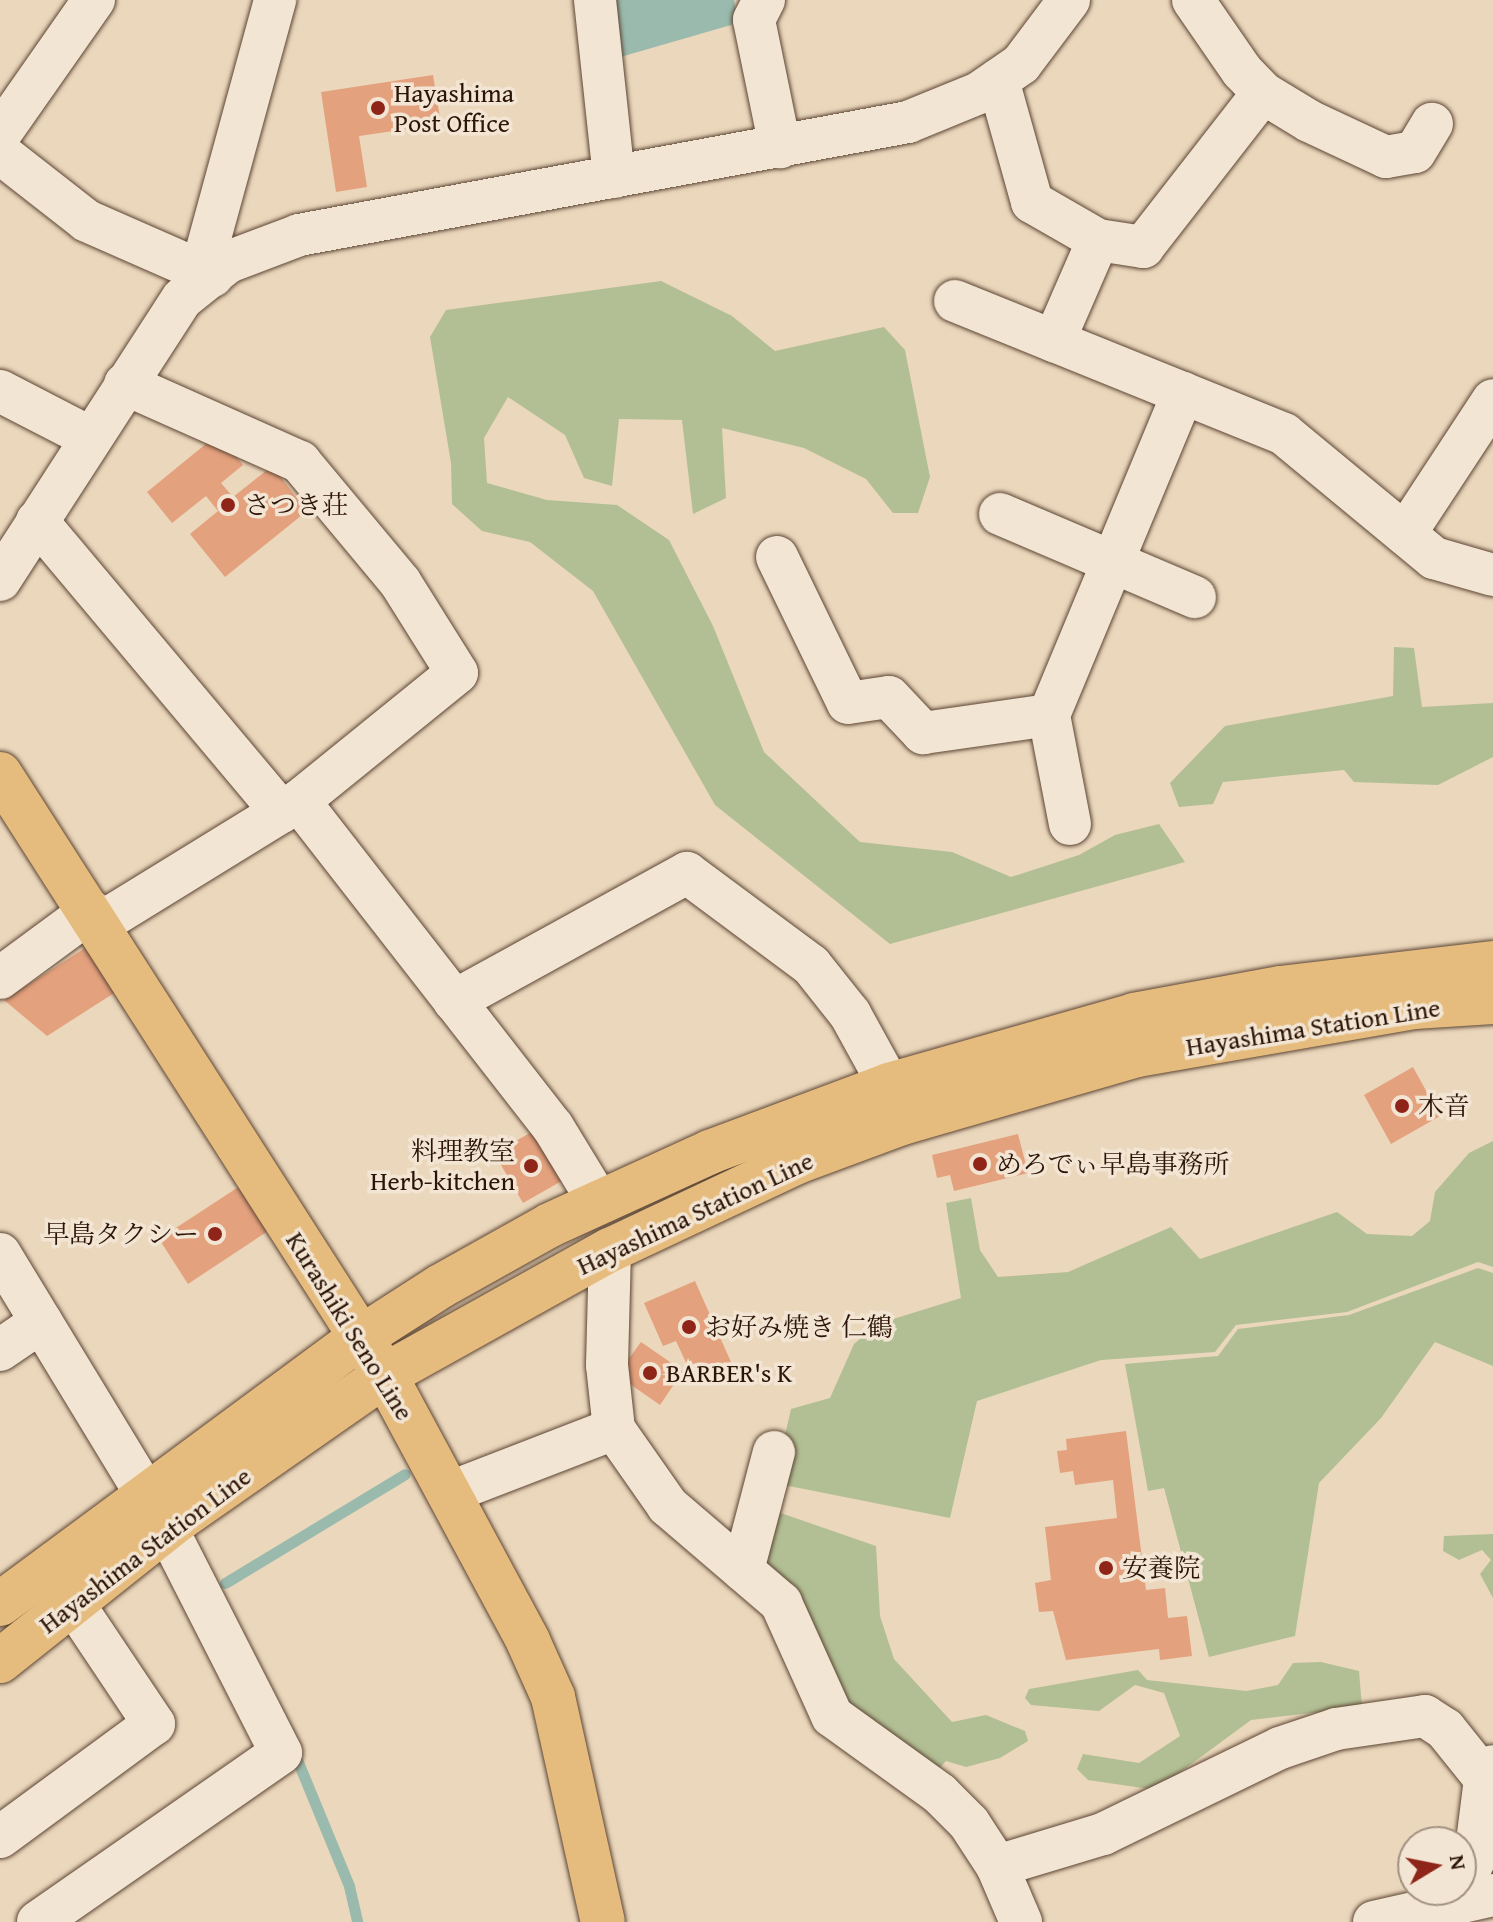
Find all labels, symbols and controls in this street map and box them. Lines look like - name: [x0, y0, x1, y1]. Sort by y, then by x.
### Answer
- place label: Hayashima Post Office: [394, 77, 514, 138]
- marker: Hayashima Post Office: [369, 99, 387, 117]
- place label: さつき荘: [244, 489, 348, 521]
- marker: さつき荘: [219, 496, 237, 514]
- street label: Hayashima Station Line: [1184, 992, 1442, 1062]
- place label: 木音: [1418, 1090, 1470, 1122]
- marker: 木音: [1393, 1097, 1411, 1115]
- place label: 料理教室 Herb-kitchen: [370, 1135, 515, 1196]
- street label: Hayashima Station Line: [572, 1145, 818, 1281]
- place label: めろでぃ早島事務所: [996, 1148, 1230, 1180]
- marker: めろでぃ早島事務所: [971, 1155, 989, 1173]
- marker: 料理教室 Herb-kitchen: [522, 1157, 540, 1175]
- place label: 早島タクシー: [43, 1218, 199, 1250]
- marker: 早島タクシー: [206, 1225, 224, 1243]
- street label: Kurashiki Seno Line: [280, 1226, 420, 1426]
- place label: お好み焼き 仁鶴: [705, 1311, 893, 1343]
- marker: お好み焼き 仁鶴: [680, 1318, 698, 1336]
- place label: BARBER's K: [666, 1357, 792, 1389]
- marker: BARBER's K: [641, 1364, 659, 1382]
- street label: Hayashima Station Line: [33, 1460, 257, 1640]
- place label: 安養院: [1122, 1552, 1200, 1584]
- marker: 安養院: [1097, 1559, 1115, 1577]
- north arrow: [1397, 1826, 1477, 1906]
- text: N: [1442, 1852, 1476, 1872]

